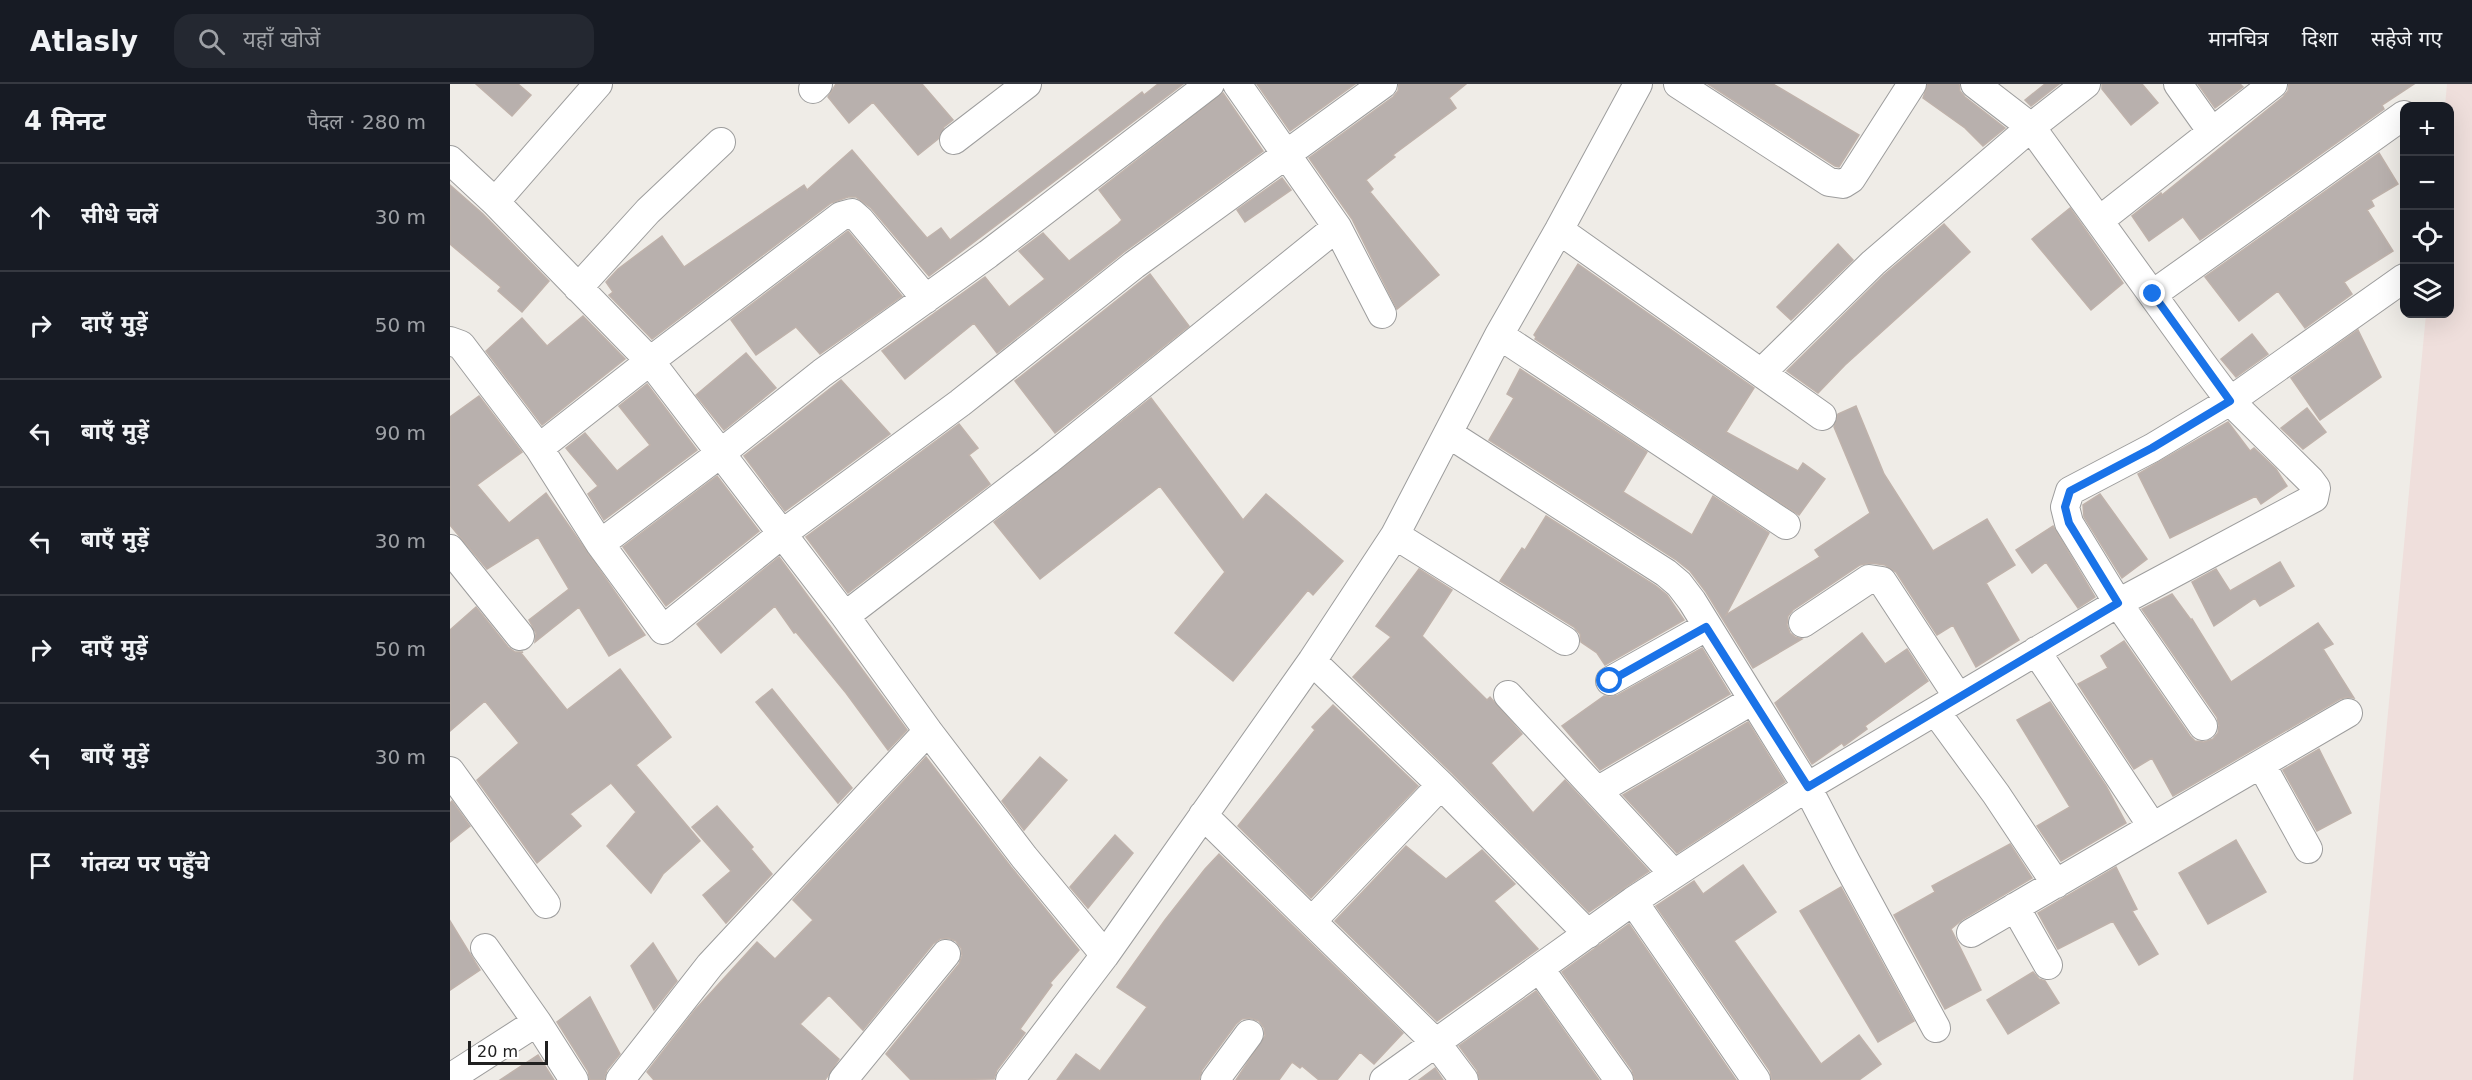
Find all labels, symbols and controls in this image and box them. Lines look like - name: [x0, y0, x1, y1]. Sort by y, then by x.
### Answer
- search box: [174, 14, 594, 68]
- text: Atlasly: [30, 25, 138, 58]
- icon: search: [195, 25, 228, 58]
- text: यहाँ खोजें: [243, 27, 320, 52]
- text: मानचित्र: [2209, 27, 2269, 51]
- text: दिशा: [2302, 27, 2338, 51]
- text: सहेजे गए: [2371, 27, 2442, 51]
- map controls: [2400, 102, 2454, 318]
- button: +: [2400, 102, 2454, 156]
- text: 4 मिनट: [24, 106, 106, 136]
- text: पैदल · 280 m: [307, 110, 426, 134]
- button: −: [2400, 156, 2454, 210]
- icon: ahead: [24, 201, 57, 234]
- text: सीधे चलें: [81, 203, 158, 228]
- text: 30 m: [375, 205, 426, 229]
- button: locate: [2400, 210, 2454, 264]
- button: layers: [2400, 264, 2454, 318]
- route end: [2139, 280, 2165, 306]
- icon: right: [24, 309, 57, 342]
- text: दाएँ मुड़ें: [81, 311, 148, 336]
- text: 50 m: [375, 313, 426, 337]
- icon: left: [24, 417, 57, 450]
- text: बाएँ मुड़ें: [81, 419, 149, 444]
- text: 90 m: [375, 421, 426, 445]
- icon: left: [24, 525, 57, 558]
- text: बाएँ मुड़ें: [81, 527, 149, 552]
- text: 30 m: [375, 529, 426, 553]
- icon: right: [24, 633, 57, 666]
- text: दाएँ मुड़ें: [81, 635, 148, 660]
- text: 50 m: [375, 637, 426, 661]
- route start: [1596, 667, 1622, 693]
- icon: left: [24, 741, 57, 774]
- text: बाएँ मुड़ें: [81, 743, 149, 768]
- text: 30 m: [375, 745, 426, 769]
- icon: arrive: [24, 849, 57, 882]
- text: गंतव्य पर पहुँचे: [81, 851, 209, 876]
- scale bar: [468, 1038, 548, 1066]
- text: 20 m: [477, 1042, 518, 1061]

